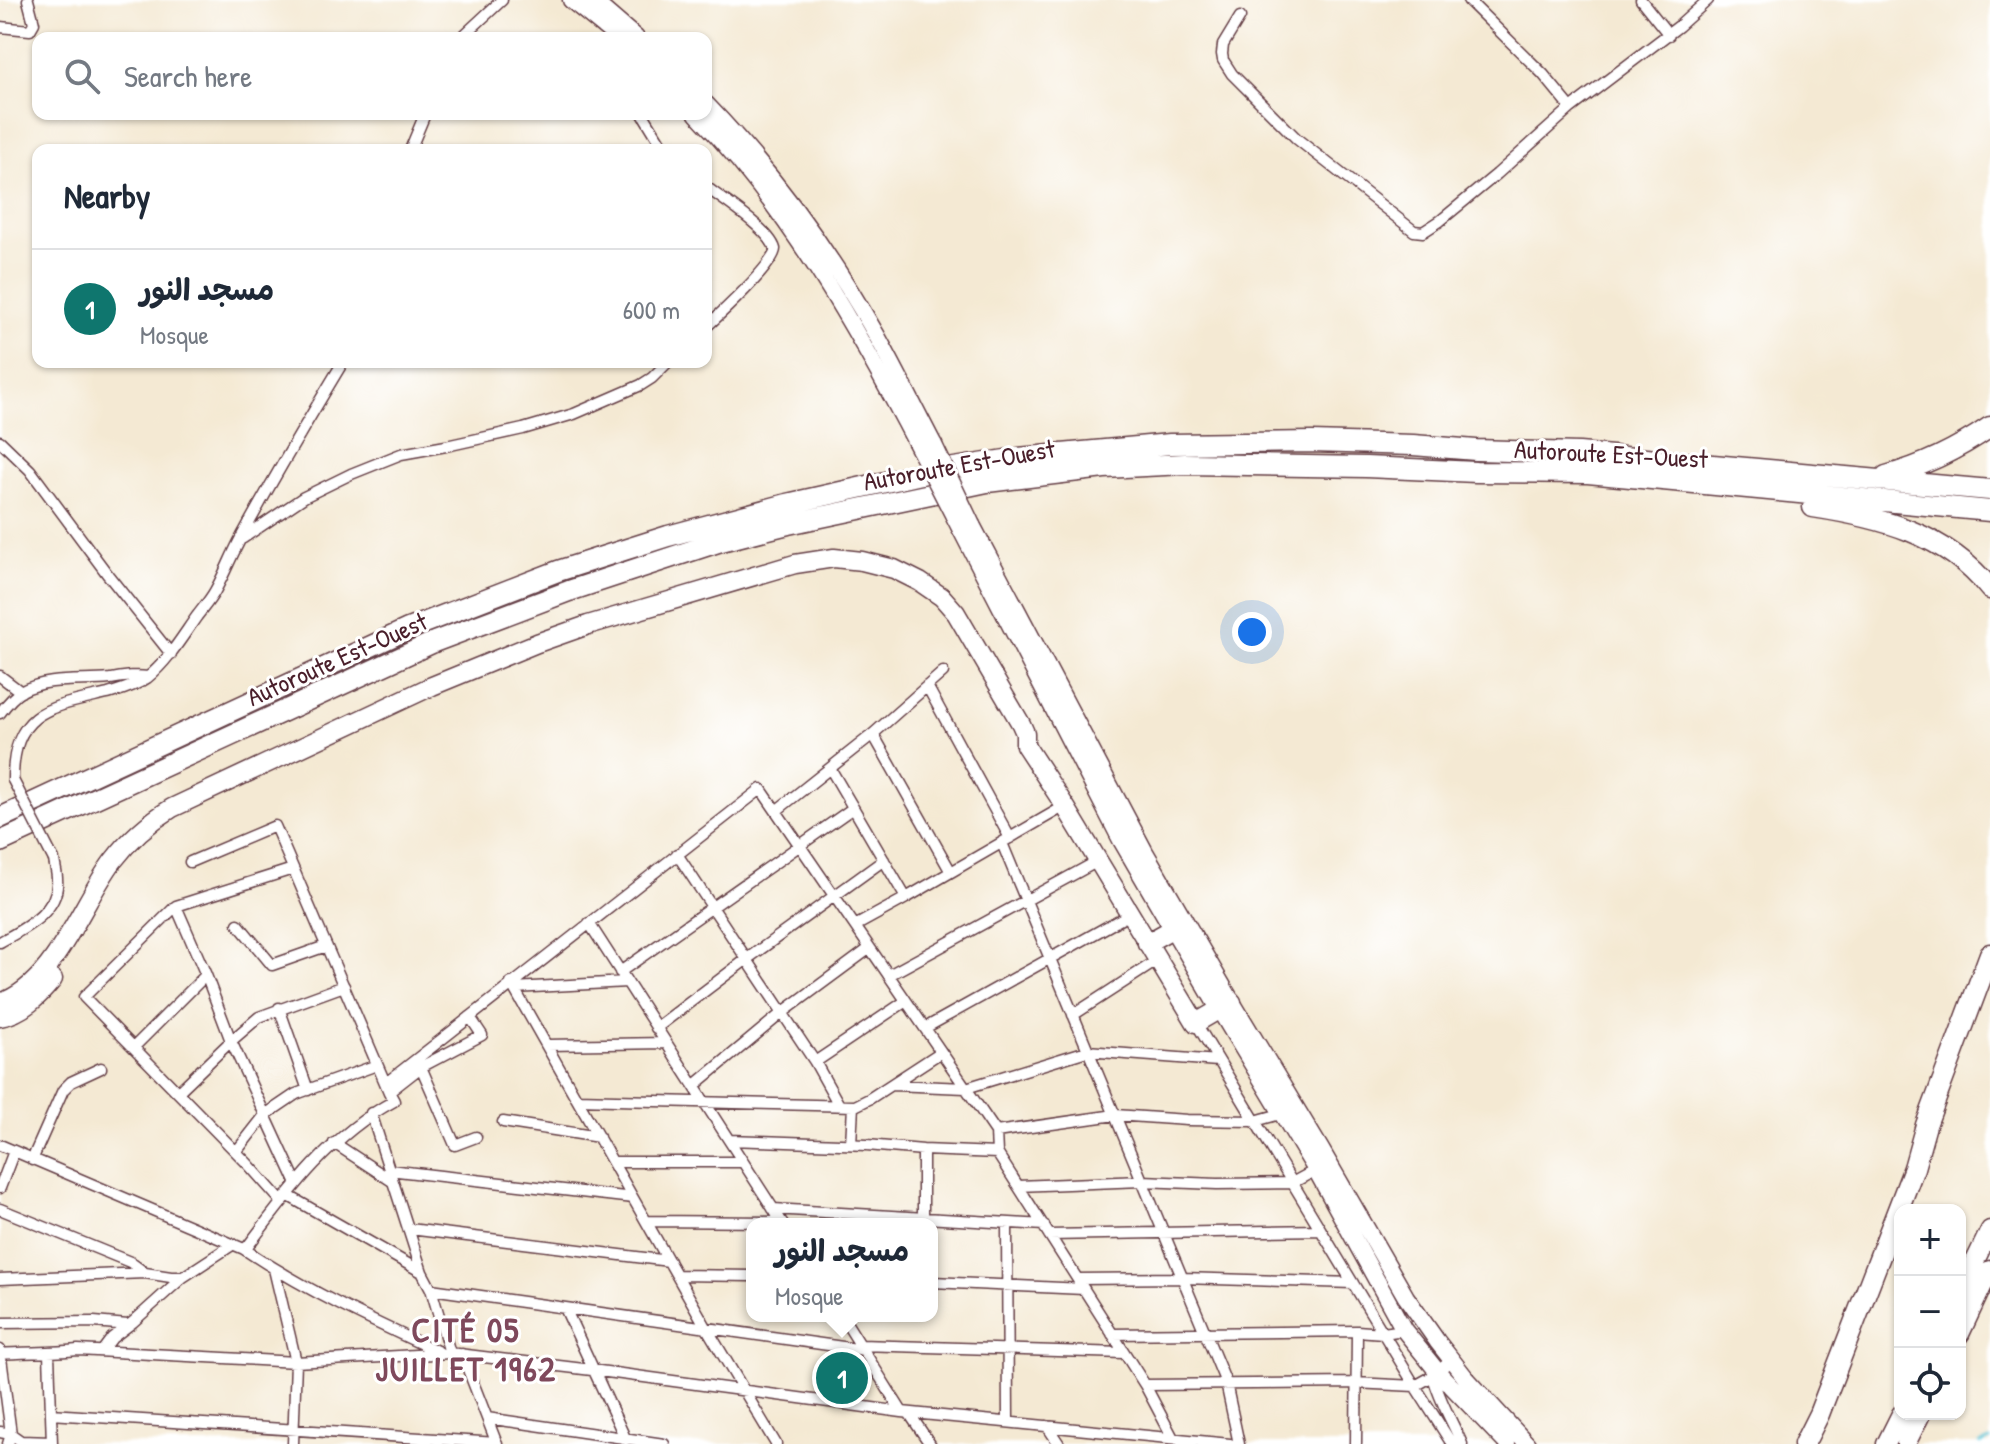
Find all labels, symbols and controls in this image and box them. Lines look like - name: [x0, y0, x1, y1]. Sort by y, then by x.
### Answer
- search box: [32, 32, 712, 120]
- icon: search: [60, 54, 104, 98]
- text: Search here: [124, 56, 252, 96]
- text: Nearby: [64, 173, 150, 219]
- text: مسجد النور: [140, 269, 274, 309]
- text: 1: [85, 292, 95, 327]
- text: 600 m: [623, 292, 680, 327]
- text: Mosque: [140, 317, 209, 352]
- street label: Autoroute Est-Ouest: [860, 430, 1058, 499]
- street label: Autoroute Est-Ouest: [1513, 431, 1710, 476]
- street label: Autoroute Est-Ouest: [241, 603, 433, 714]
- your location: [1232, 612, 1272, 652]
- map controls: [1894, 1204, 1966, 1420]
- button: +: [1894, 1204, 1966, 1276]
- popup: [746, 1218, 938, 1322]
- text: مسجد النور: [775, 1230, 909, 1270]
- button: −: [1894, 1276, 1966, 1348]
- text: Mosque: [775, 1278, 844, 1313]
- district label: CITÉ 05 JUILLET 1962: [375, 1307, 557, 1392]
- pin: 1: [816, 1348, 868, 1408]
- button: locate: [1894, 1348, 1966, 1420]

